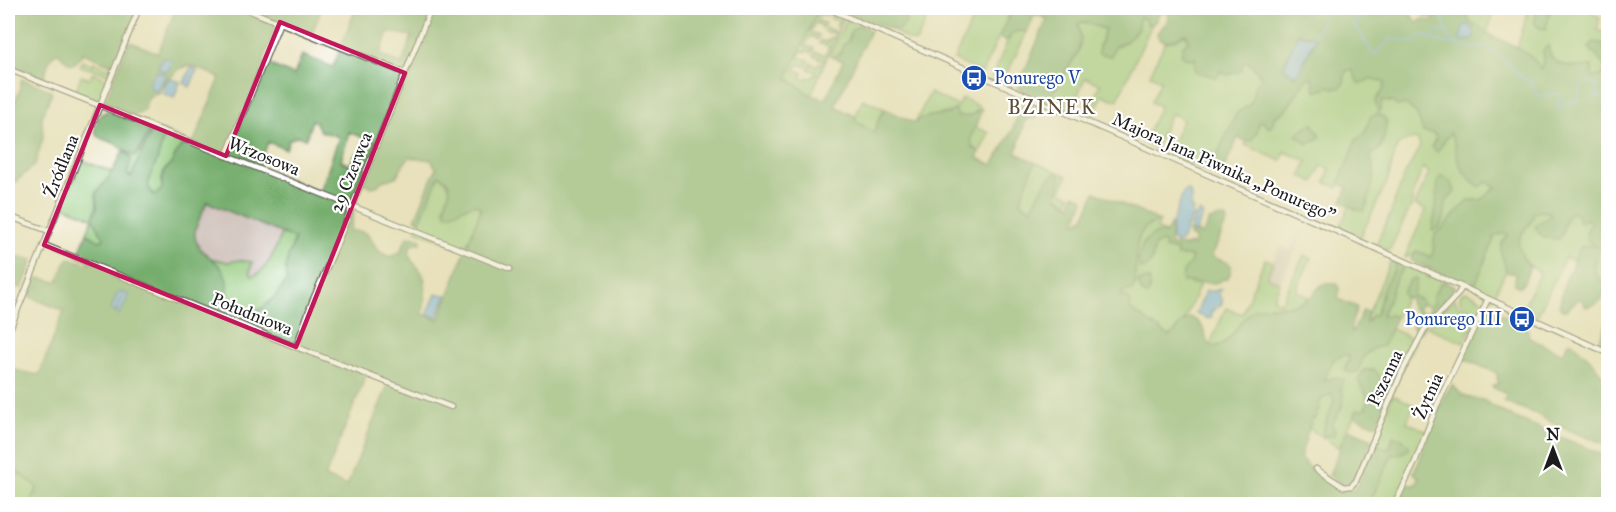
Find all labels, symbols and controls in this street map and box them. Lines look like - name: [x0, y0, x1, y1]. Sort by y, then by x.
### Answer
- bus stop icon: Ponurego V: [959, 63, 989, 93]
- place label: Ponurego V: [994, 67, 1082, 90]
- district label: BZINEK: [1008, 95, 1096, 119]
- street label: Majora Jana Piwnika „Ponurego”: [1109, 108, 1339, 227]
- street label: 29 Czerwca: [325, 128, 377, 215]
- street label: Źródlana: [37, 130, 84, 201]
- street label: Wrzosowa: [225, 132, 304, 181]
- street label: Południowa: [208, 288, 296, 340]
- bus stop icon: Ponurego III: [1507, 304, 1537, 334]
- place label: Ponurego III: [1405, 308, 1502, 331]
- street label: Pszenna: [1362, 346, 1408, 410]
- street label: Żytnia: [1407, 369, 1448, 422]
- north arrow: [1523, 419, 1583, 479]
- text: N: [1546, 425, 1560, 444]

